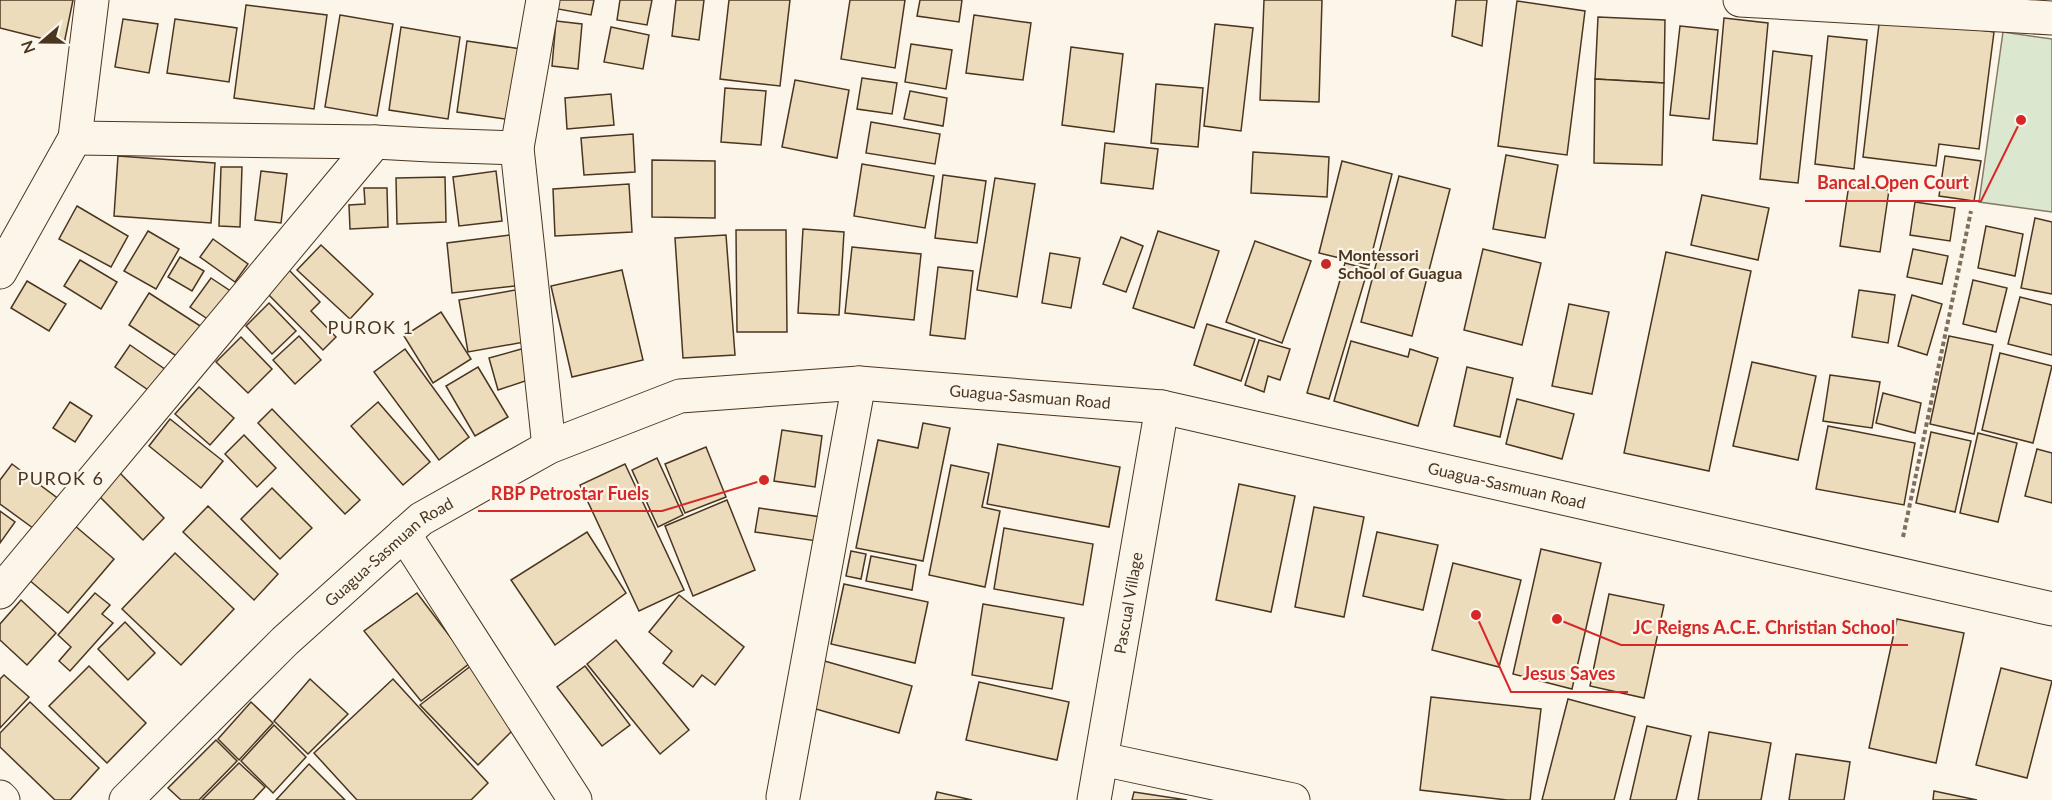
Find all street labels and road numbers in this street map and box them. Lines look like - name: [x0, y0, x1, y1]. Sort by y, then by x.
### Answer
- street label: Guagua-Sasmuan Road: [949, 380, 1111, 412]
- street label: Guagua-Sasmuan Road: [1426, 458, 1588, 512]
- street label: Guagua-Sasmuan Road: [320, 493, 456, 610]
- street label: Pascual Village: [1109, 551, 1146, 655]

